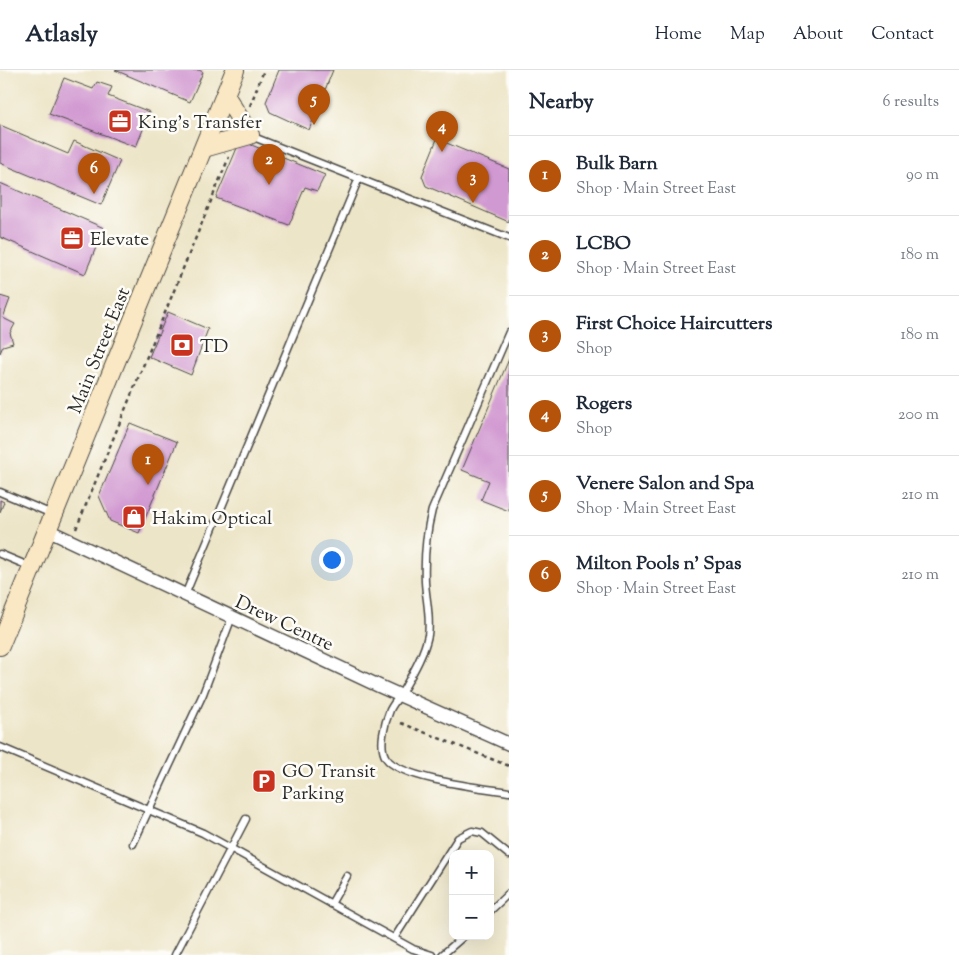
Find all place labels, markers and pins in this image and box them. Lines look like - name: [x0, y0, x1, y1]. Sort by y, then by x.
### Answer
- pin: 5: [298, 84, 330, 125]
- office icon: King’s Transfer: [107, 108, 133, 134]
- place label: King’s Transfer: [138, 110, 262, 137]
- pin: 4: [426, 111, 458, 152]
- pin: 2: [253, 144, 285, 185]
- pin: 6: [78, 153, 110, 194]
- pin: 3: [457, 162, 489, 203]
- office icon: Elevate: [59, 225, 85, 251]
- place label: Elevate: [90, 227, 149, 254]
- bank icon: TD: [169, 332, 195, 358]
- place label: TD: [200, 334, 228, 361]
- pin: 1: [132, 444, 164, 485]
- shop icon: Hakim Optical: [121, 504, 147, 530]
- place label: Hakim Optical: [152, 506, 272, 533]
- place label: GO Transit Parking: [282, 759, 376, 808]
- parking icon: GO Transit Parking: [251, 768, 277, 794]

